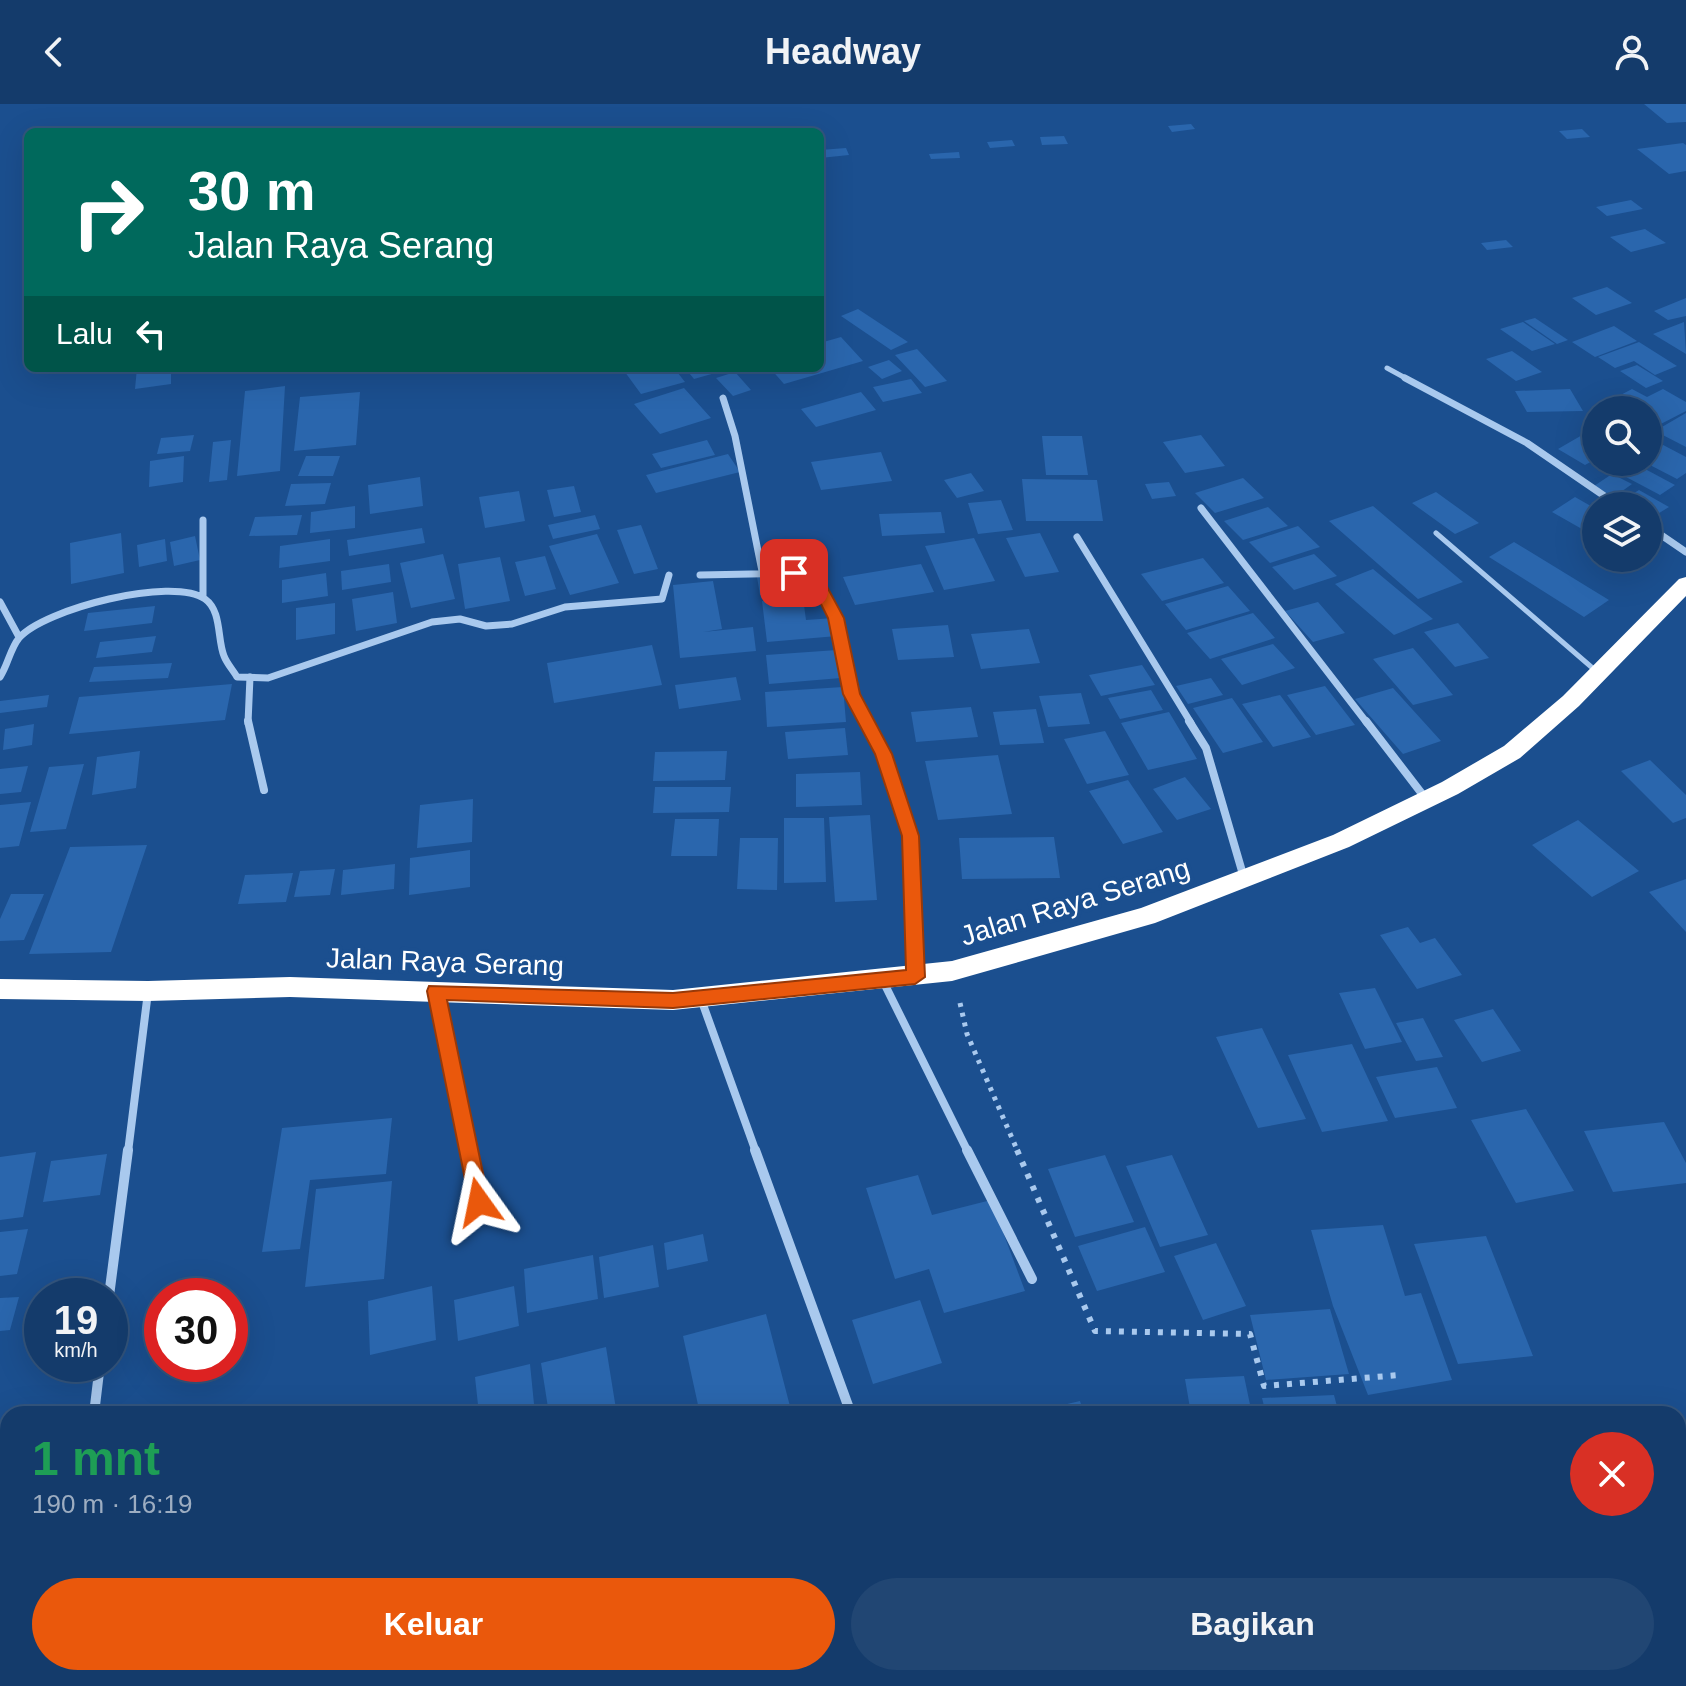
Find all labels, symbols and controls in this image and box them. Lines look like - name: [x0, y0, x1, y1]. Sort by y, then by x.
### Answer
- icon: back: [32, 30, 76, 74]
- icon: person: [1610, 30, 1654, 74]
- text: Headway: [765, 31, 921, 72]
- text: 30 m: [188, 159, 316, 222]
- icon: right: [56, 160, 160, 264]
- text: Jalan Raya Serang: [188, 225, 494, 266]
- icon: left: [129, 312, 173, 356]
- text: Lalu: [56, 317, 113, 350]
- map controls: [1582, 396, 1662, 572]
- button: search: [1582, 396, 1662, 476]
- button: layers: [1582, 492, 1662, 572]
- pin: [760, 539, 828, 607]
- icon: arrive: [772, 551, 816, 595]
- street label: Jalan Raya Serang: [957, 852, 1193, 952]
- street label: Jalan Raya Serang: [325, 942, 565, 982]
- position arrow: [437, 1160, 521, 1244]
- speed limit sign: 30: [144, 1278, 248, 1382]
- text: 19: [54, 1298, 98, 1342]
- text: km/h: [54, 1339, 98, 1361]
- text: 1 mnt: [32, 1432, 160, 1485]
- button: close: [1570, 1432, 1654, 1516]
- text: 190 m · 16:19: [32, 1489, 192, 1519]
- button: Keluar: [32, 1578, 835, 1670]
- button: Bagikan: [851, 1578, 1654, 1670]

